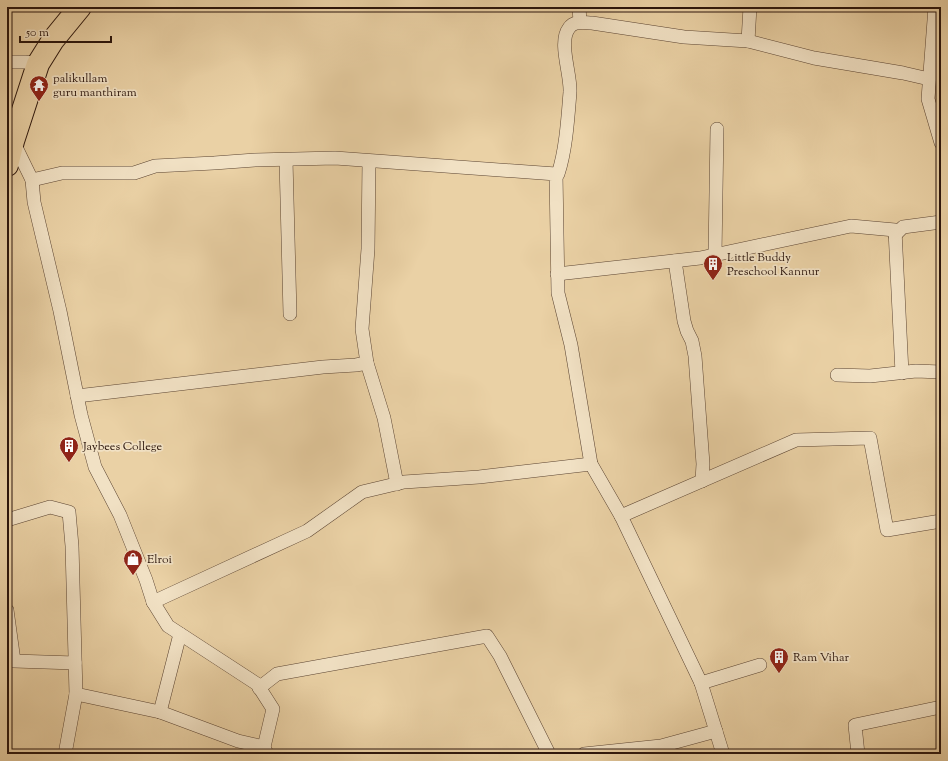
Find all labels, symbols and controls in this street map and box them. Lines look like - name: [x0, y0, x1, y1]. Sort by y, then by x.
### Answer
- scale bar: [20, 18, 111, 44]
- text: 50 m: [25, 24, 49, 42]
- place label: palikullam guru manthiram: [53, 70, 137, 102]
- temple icon: palikullam guru manthiram: [28, 74, 50, 102]
- place label: Little Buddy Preschool Kannur: [727, 249, 820, 281]
- building icon: Little Buddy Preschool Kannur: [702, 253, 724, 281]
- building icon: Jaybees College: [58, 435, 80, 463]
- place label: Jaybees College: [82, 438, 163, 456]
- shop icon: Elroi: [122, 548, 144, 576]
- place label: Elroi: [147, 551, 173, 569]
- building icon: Ram Vihar: [768, 646, 790, 674]
- place label: Ram Vihar: [793, 649, 849, 667]

